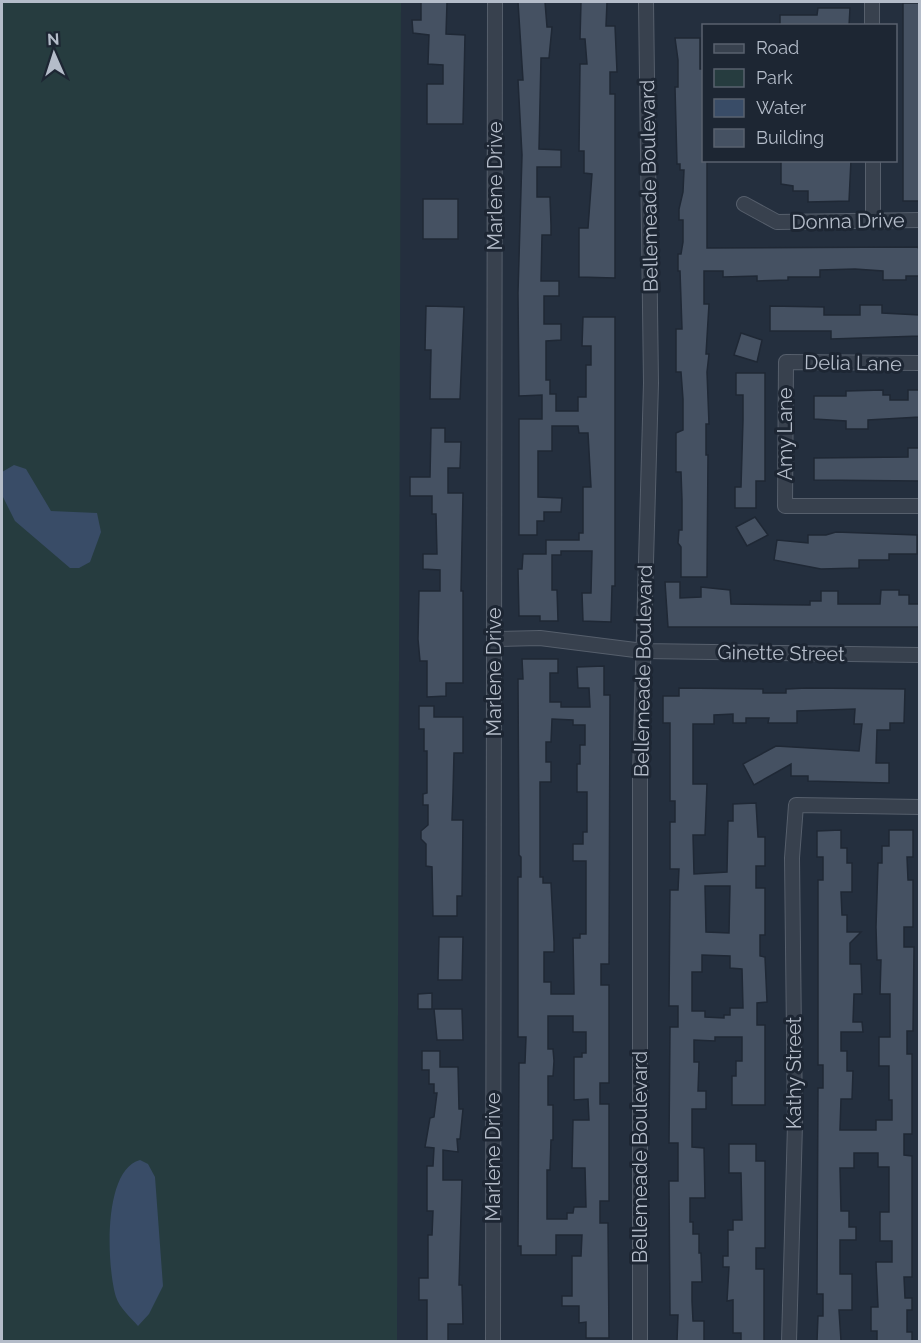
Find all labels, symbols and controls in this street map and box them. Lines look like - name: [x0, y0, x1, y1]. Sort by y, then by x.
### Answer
- north arrow: [24, 24, 84, 84]
- legend: [702, 24, 897, 162]
- text: N: [47, 30, 60, 49]
- text: Road: [756, 37, 799, 58]
- text: Park: [756, 67, 793, 88]
- street label: Bellemeade Boulevard: [635, 80, 663, 292]
- text: Water: [756, 97, 807, 118]
- street label: Marlene Drive: [483, 121, 507, 250]
- text: Building: [756, 127, 824, 148]
- street label: Donna Drive: [791, 208, 905, 234]
- street label: Delia Lane: [804, 350, 902, 376]
- street label: Amy Lane: [773, 387, 797, 481]
- street label: Bellemeade Boulevard: [629, 565, 657, 777]
- street label: Marlene Drive: [482, 607, 506, 736]
- street label: Ginette Street: [717, 640, 845, 666]
- street label: Kathy Street: [782, 1016, 806, 1129]
- street label: Bellemeade Boulevard: [628, 1051, 652, 1263]
- street label: Marlene Drive: [481, 1092, 505, 1221]

